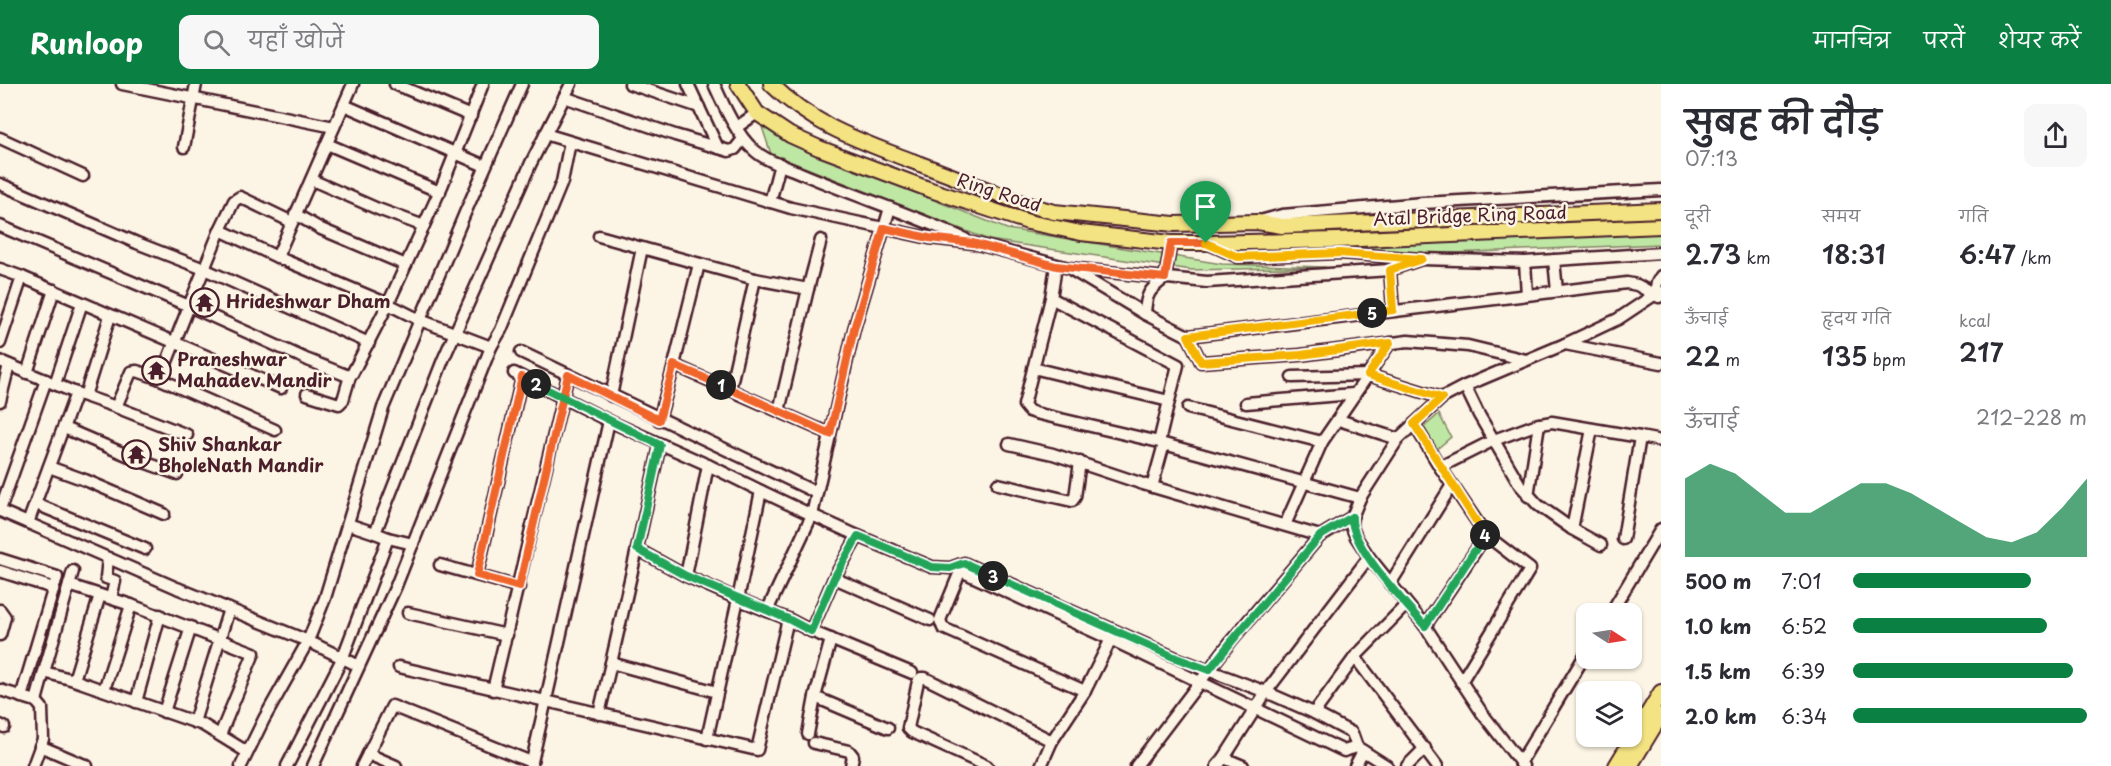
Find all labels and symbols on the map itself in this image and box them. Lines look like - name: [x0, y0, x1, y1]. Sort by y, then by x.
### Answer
- street label: Ring Road: [954, 165, 1045, 218]
- pin: [1180, 181, 1231, 243]
- street label: Atal Bridge Ring Road: [1373, 198, 1567, 231]
- temple icon: Hrideshwar Dham: [189, 286, 221, 318]
- place label: Hrideshwar Dham: [226, 287, 391, 314]
- pin: 5: [1357, 298, 1387, 328]
- place label: Praneshwar Mahadev Mandir: [177, 345, 333, 393]
- temple icon: Praneshwar Mahadev Mandir: [140, 354, 172, 386]
- pin: 2: [521, 369, 551, 399]
- pin: 1: [706, 370, 736, 400]
- place label: Shiv Shankar BholeNath Mandir: [158, 430, 324, 478]
- temple icon: Shiv Shankar BholeNath Mandir: [121, 439, 153, 471]
- pin: 4: [1470, 520, 1500, 550]
- pin: 3: [978, 561, 1008, 591]
- north arrow: [1576, 603, 1642, 669]

